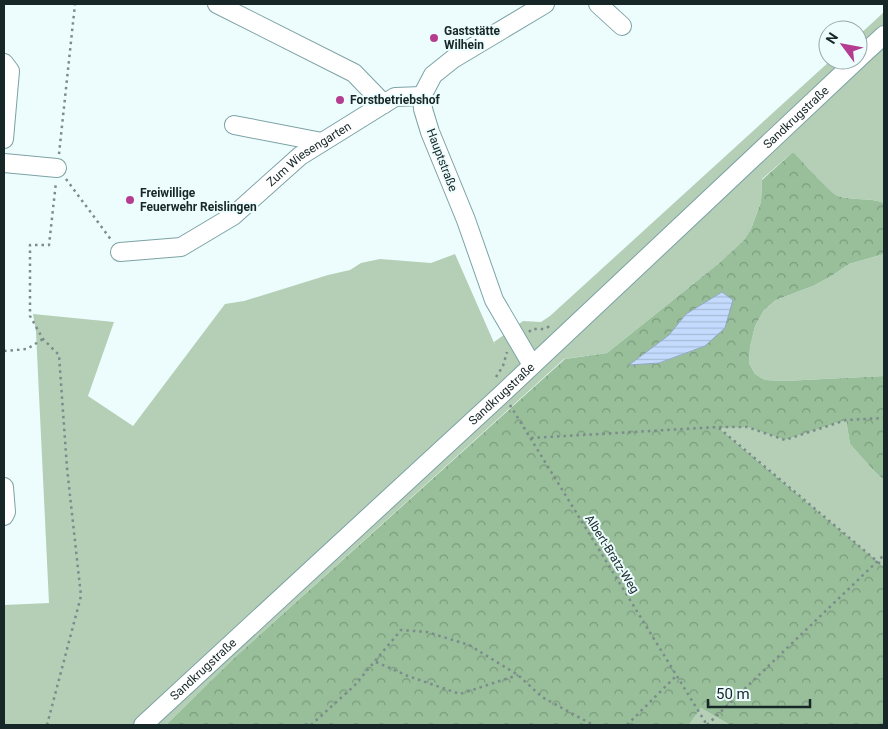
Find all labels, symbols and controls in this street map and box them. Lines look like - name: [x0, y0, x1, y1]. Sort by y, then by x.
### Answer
- north arrow: [818, 20, 868, 70]
- place label: Gaststätte Wilhein: [444, 24, 501, 52]
- text: N: [823, 30, 841, 47]
- marker: Gaststätte Wilhein: [428, 32, 440, 44]
- street label: Sandkrugstraße: [760, 83, 832, 151]
- place label: Forstbetriebshof: [350, 93, 441, 107]
- marker: Forstbetriebshof: [334, 94, 346, 106]
- street label: Zum Wiesengarten: [264, 119, 354, 189]
- street label: Hauptstraße: [424, 127, 460, 193]
- place label: Freiwillige Feuerwehr Reislingen: [140, 186, 257, 214]
- marker: Freiwillige Feuerwehr Reislingen: [124, 194, 136, 206]
- street label: Sandkrugstraße: [466, 360, 537, 428]
- street label: Albert-Bratz-Weg: [582, 512, 642, 596]
- street label: Sandkrugstraße: [167, 636, 239, 703]
- scale bar: [708, 676, 810, 708]
- text: 50 m: [716, 685, 750, 703]

